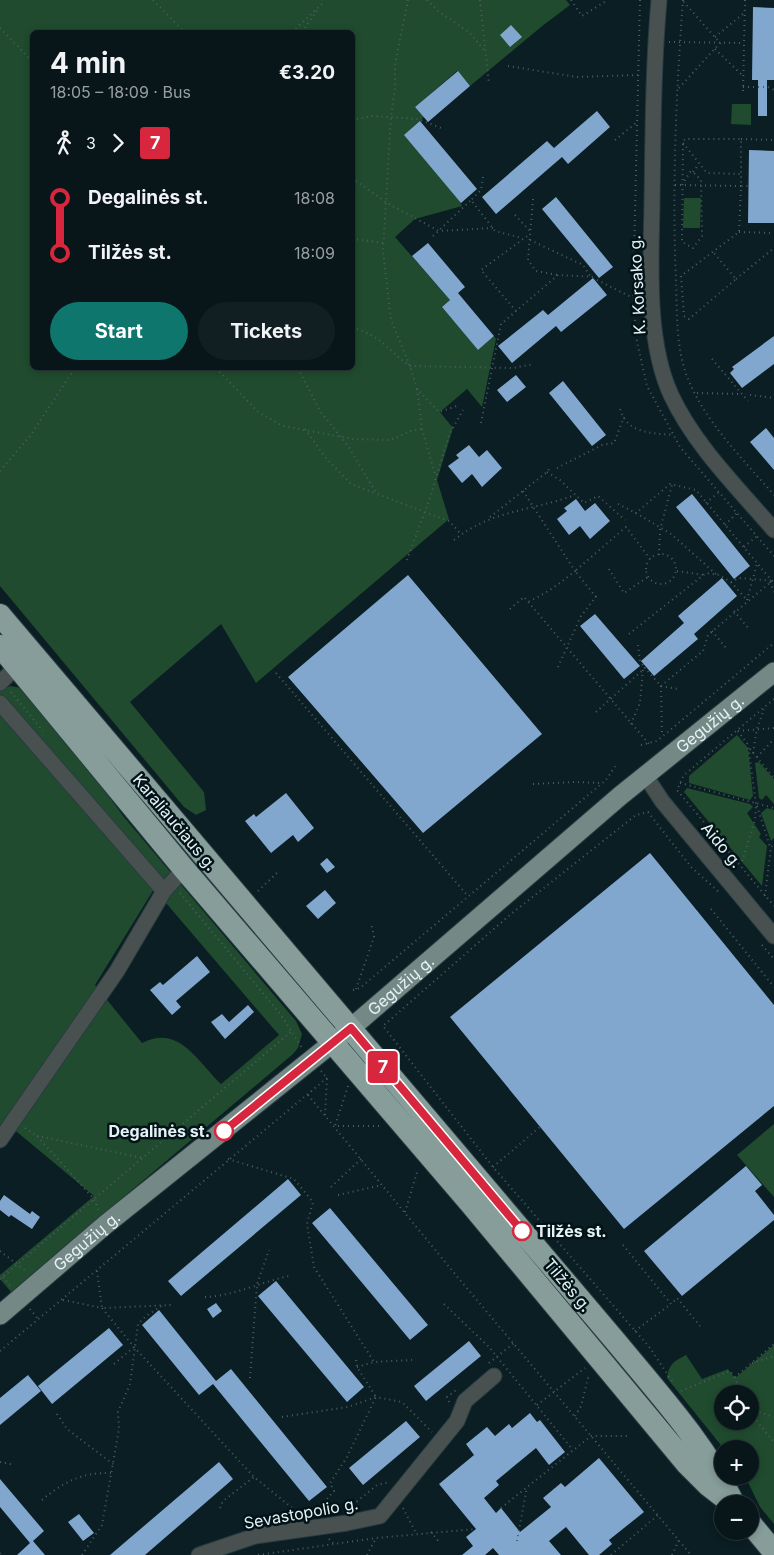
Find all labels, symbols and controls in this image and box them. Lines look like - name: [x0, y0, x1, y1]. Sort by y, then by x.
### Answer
- text: 4 min: [50, 46, 126, 80]
- text: €3.20: [279, 61, 335, 84]
- text: 18:05 – 18:09 · Bus: [50, 82, 191, 102]
- icon: walk: [50, 129, 78, 157]
- icon: forward: [104, 129, 132, 157]
- text: 7: [150, 132, 160, 153]
- text: 3: [86, 133, 96, 153]
- text: Degalinės st.: [88, 186, 209, 209]
- text: 18:08: [294, 188, 335, 208]
- street label: K. Korsako g.: [624, 235, 650, 335]
- text: Tilžės st.: [88, 241, 172, 264]
- text: 18:09: [294, 243, 335, 263]
- button: Start: [50, 302, 188, 360]
- button: Tickets: [198, 302, 335, 360]
- street label: Gegužių g.: [672, 690, 748, 757]
- street label: Karaliaučiaus g.: [129, 770, 221, 874]
- street label: Aido g.: [697, 818, 747, 872]
- street label: Gegužių g.: [363, 951, 438, 1019]
- line badge: 7: [367, 1051, 399, 1083]
- text: 7: [378, 1056, 388, 1077]
- place label: Degalinės st.: [108, 1121, 210, 1141]
- marker: Degalinės st.: [214, 1121, 234, 1141]
- street label: Gegužių g.: [49, 1207, 124, 1275]
- marker: Tilžės st.: [512, 1221, 532, 1241]
- place label: Tilžės st.: [536, 1221, 607, 1241]
- street label: Tilžės g.: [540, 1254, 596, 1316]
- map controls: [714, 1385, 759, 1540]
- button: locate: [714, 1385, 759, 1430]
- button: +: [714, 1440, 759, 1485]
- street label: Sevastopolio g.: [242, 1493, 360, 1533]
- button: −: [714, 1495, 759, 1540]

